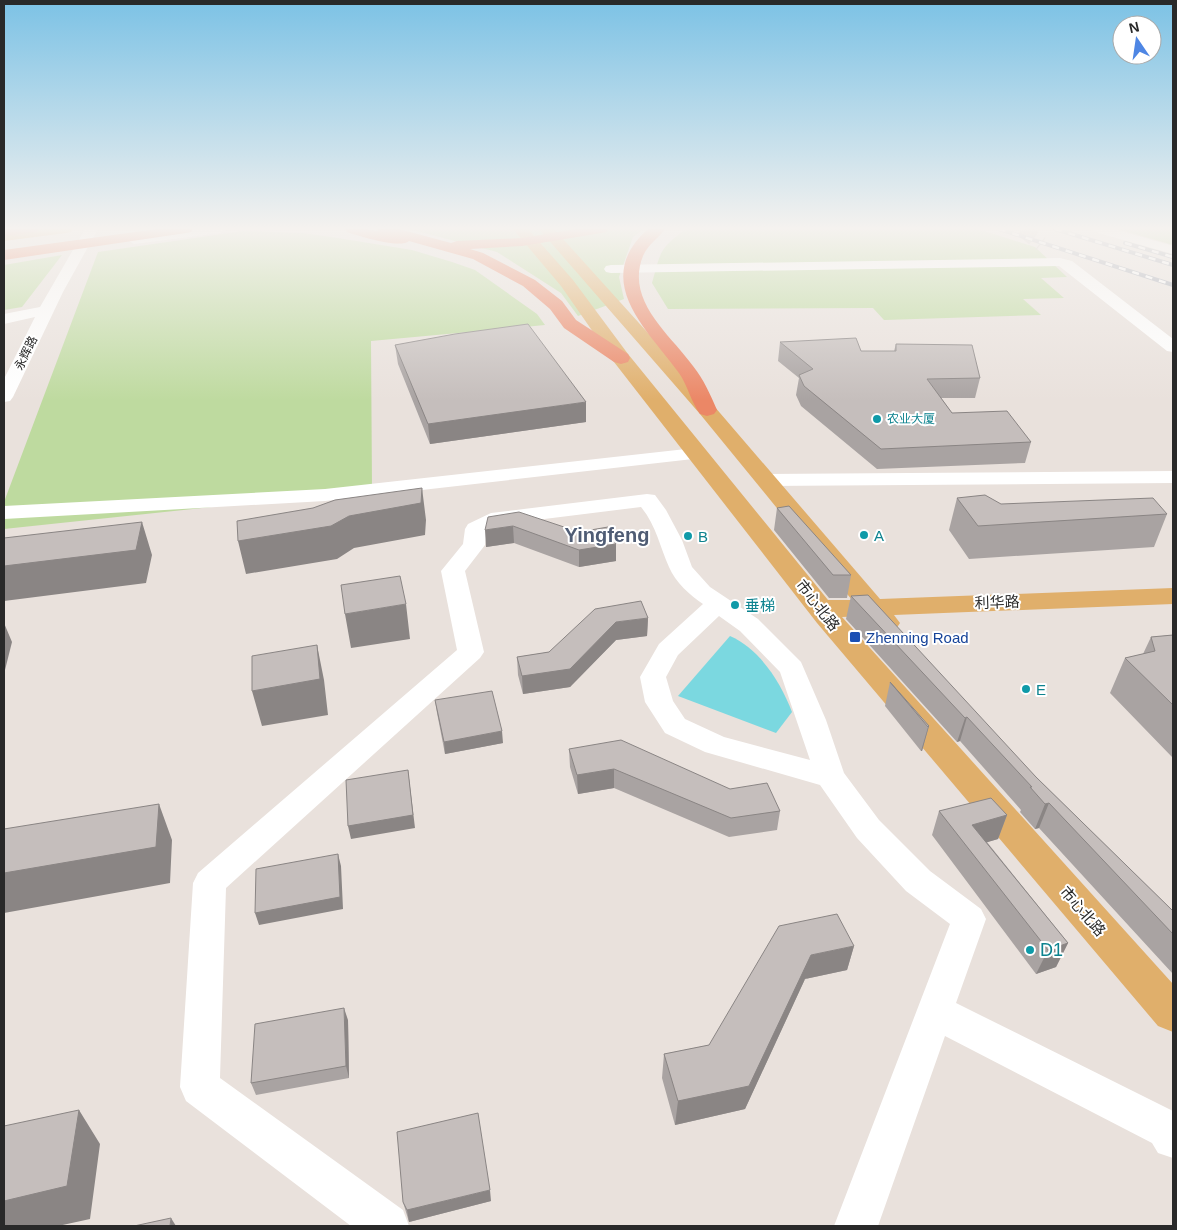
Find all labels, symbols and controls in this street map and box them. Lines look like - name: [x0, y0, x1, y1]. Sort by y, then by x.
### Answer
- north arrow: [1112, 15, 1162, 65]
- text: N: [1127, 18, 1141, 36]
- street label: 永辉路: [12, 334, 40, 372]
- place label: 农业大厦: [887, 412, 935, 426]
- marker: 农业大厦: [871, 413, 883, 425]
- district label: Yingfeng: [565, 524, 649, 546]
- place label: A: [874, 527, 884, 544]
- place label: B: [698, 528, 708, 545]
- marker: A: [858, 529, 870, 541]
- marker: B: [682, 530, 694, 542]
- street label: 市心北路: [793, 576, 843, 634]
- street label: 利华路: [974, 593, 1020, 611]
- place label: 垂梯: [745, 597, 775, 614]
- marker: 垂梯: [729, 599, 741, 611]
- place label: Zhenning Road: [866, 629, 969, 646]
- marker: Zhenning Road: [848, 630, 862, 644]
- place label: E: [1036, 681, 1046, 698]
- marker: E: [1020, 683, 1032, 695]
- street label: 市心北路: [1057, 883, 1109, 939]
- place label: D1: [1040, 940, 1063, 960]
- marker: D1: [1024, 944, 1036, 956]

